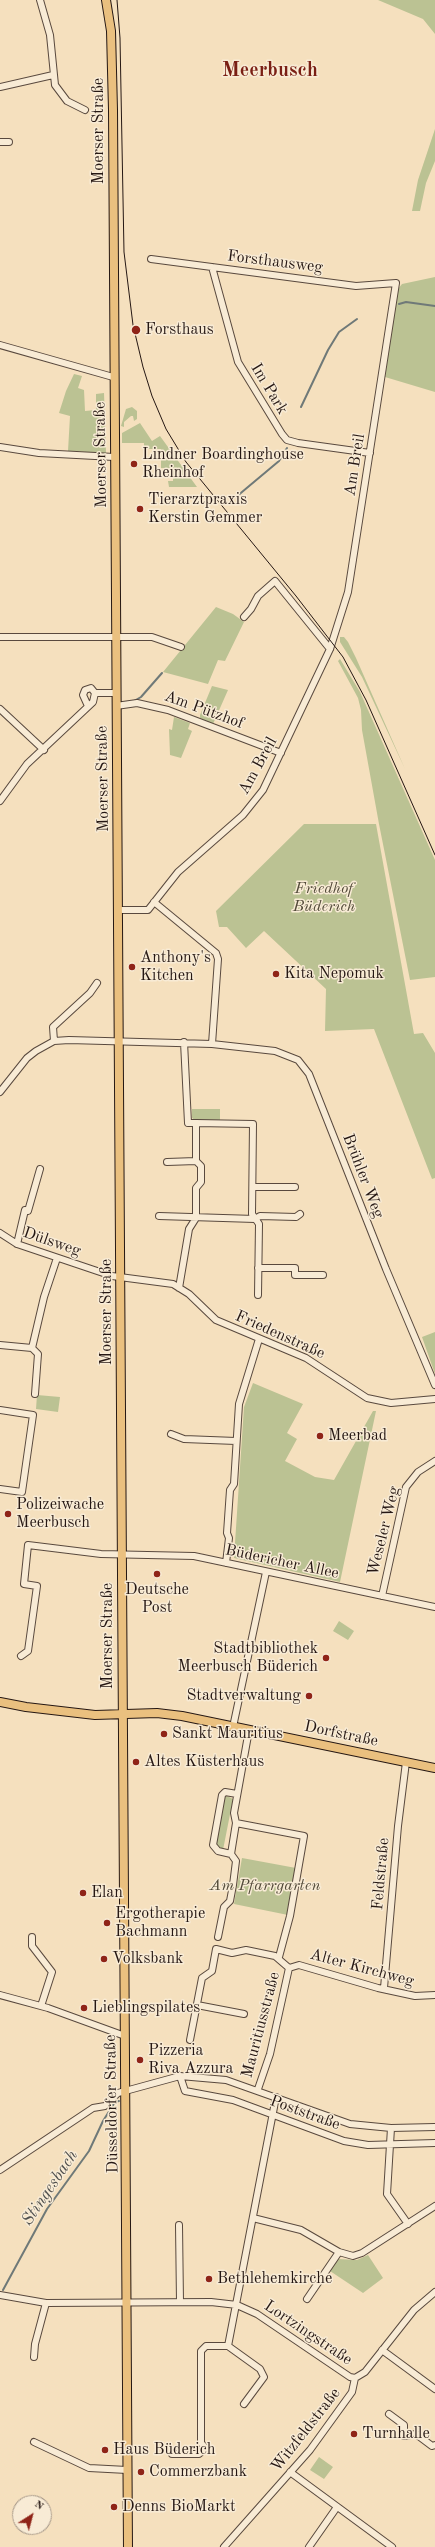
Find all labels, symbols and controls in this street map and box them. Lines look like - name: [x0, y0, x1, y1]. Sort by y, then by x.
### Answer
- district label: Meerbusch: [222, 59, 318, 83]
- street label: Moerser Straße: [89, 78, 109, 184]
- street label: Forsthausweg: [226, 247, 324, 277]
- place label: Forsthaus: [145, 320, 214, 340]
- marker: Forsthaus: [130, 324, 142, 336]
- street label: Im Park: [246, 360, 292, 418]
- street label: Moerser Straße: [90, 402, 112, 508]
- street label: Am Breil: [341, 432, 369, 498]
- place label: Lindner Boardinghouse Rheinhof: [142, 445, 304, 483]
- marker: Lindner Boardinghouse Rheinhof: [129, 459, 139, 469]
- place label: Tierarztpraxis Kerstin Gemmer: [148, 490, 262, 528]
- marker: Tierarztpraxis Kerstin Gemmer: [135, 504, 145, 514]
- street label: Am Pützhof: [162, 687, 246, 733]
- street label: Moerser Straße: [92, 726, 114, 832]
- street label: Am Breil: [234, 734, 282, 798]
- park label: Friedhof Büderich: [293, 879, 355, 917]
- place label: Anthony's Kitchen: [140, 948, 211, 986]
- marker: Anthony's Kitchen: [127, 962, 137, 972]
- place label: Kita Nepomuk: [284, 964, 384, 984]
- marker: Kita Nepomuk: [271, 969, 281, 979]
- street label: Brühler Weg: [338, 1131, 388, 1221]
- street label: Dülsweg: [21, 1223, 83, 1261]
- street label: Moerser Straße: [97, 1259, 117, 1365]
- street label: Friedenstraße: [232, 1307, 328, 1363]
- place label: Meerbad: [328, 1426, 387, 1446]
- marker: Meerbad: [315, 1431, 325, 1441]
- street label: Weseler Weg: [364, 1484, 404, 1578]
- place label: Polizeiwache Meerbusch: [16, 1495, 104, 1533]
- marker: Polizeiwache Meerbusch: [3, 1509, 13, 1519]
- street label: Büdericher Allee: [223, 1541, 341, 1583]
- marker: Deutsche Post: [152, 1569, 162, 1579]
- place label: Deutsche Post: [125, 1580, 189, 1618]
- street label: Moerser Straße: [98, 1583, 118, 1689]
- place label: Stadtbibliothek Meerbusch Büderich: [178, 1639, 318, 1677]
- marker: Stadtbibliothek Meerbusch Büderich: [321, 1653, 331, 1663]
- place label: Stadtverwaltung: [186, 1686, 301, 1706]
- marker: Stadtverwaltung: [304, 1691, 314, 1701]
- street label: Dorfstraße: [302, 1717, 380, 1751]
- place label: Sankt Mauritius: [172, 1724, 283, 1744]
- marker: Sankt Mauritius: [159, 1729, 169, 1739]
- place label: Altes Küsterhaus: [144, 1752, 264, 1772]
- marker: Altes Küsterhaus: [131, 1757, 141, 1767]
- street label: Feldstraße: [368, 1837, 394, 1911]
- park label: Am Pfarrgarten: [210, 1876, 320, 1896]
- place label: Elan: [91, 1883, 123, 1903]
- marker: Elan: [78, 1888, 88, 1898]
- place label: Ergotherapie Bachmann: [115, 1904, 205, 1942]
- marker: Ergotherapie Bachmann: [102, 1918, 112, 1928]
- street label: Alter Kirchweg: [308, 1945, 416, 1991]
- place label: Volksbank: [112, 1949, 183, 1969]
- marker: Volksbank: [99, 1954, 109, 1964]
- street label: Mauritiusstraße: [238, 1970, 284, 2080]
- place label: Lieblingspilates: [92, 1998, 200, 2018]
- marker: Lieblingspilates: [79, 2003, 89, 2013]
- street label: Düsseldorfer Straße: [101, 2034, 123, 2174]
- place label: Pizzeria Riva Azzura: [148, 2041, 233, 2079]
- marker: Pizzeria Riva Azzura: [135, 2055, 145, 2065]
- street label: Poststraße: [267, 2091, 343, 2135]
- water label: Stingesbach: [17, 2146, 83, 2230]
- place label: Bethlehemkirche: [217, 2269, 332, 2289]
- marker: Bethlehemkirche: [204, 2274, 214, 2284]
- street label: Lortzingstraße: [260, 2296, 356, 2370]
- street label: Witzfeldstraße: [267, 2384, 345, 2476]
- place label: Turnhalle: [362, 2424, 430, 2444]
- marker: Turnhalle: [349, 2429, 359, 2439]
- place label: Haus Büderich: [113, 2440, 215, 2460]
- marker: Haus Büderich: [100, 2445, 110, 2455]
- place label: Commerzbank: [149, 2462, 247, 2482]
- marker: Commerzbank: [136, 2467, 146, 2477]
- north arrow: [12, 2495, 52, 2535]
- place label: Denns BioMarkt: [122, 2497, 236, 2517]
- text: N: [32, 2499, 45, 2513]
- marker: Denns BioMarkt: [109, 2502, 119, 2512]

